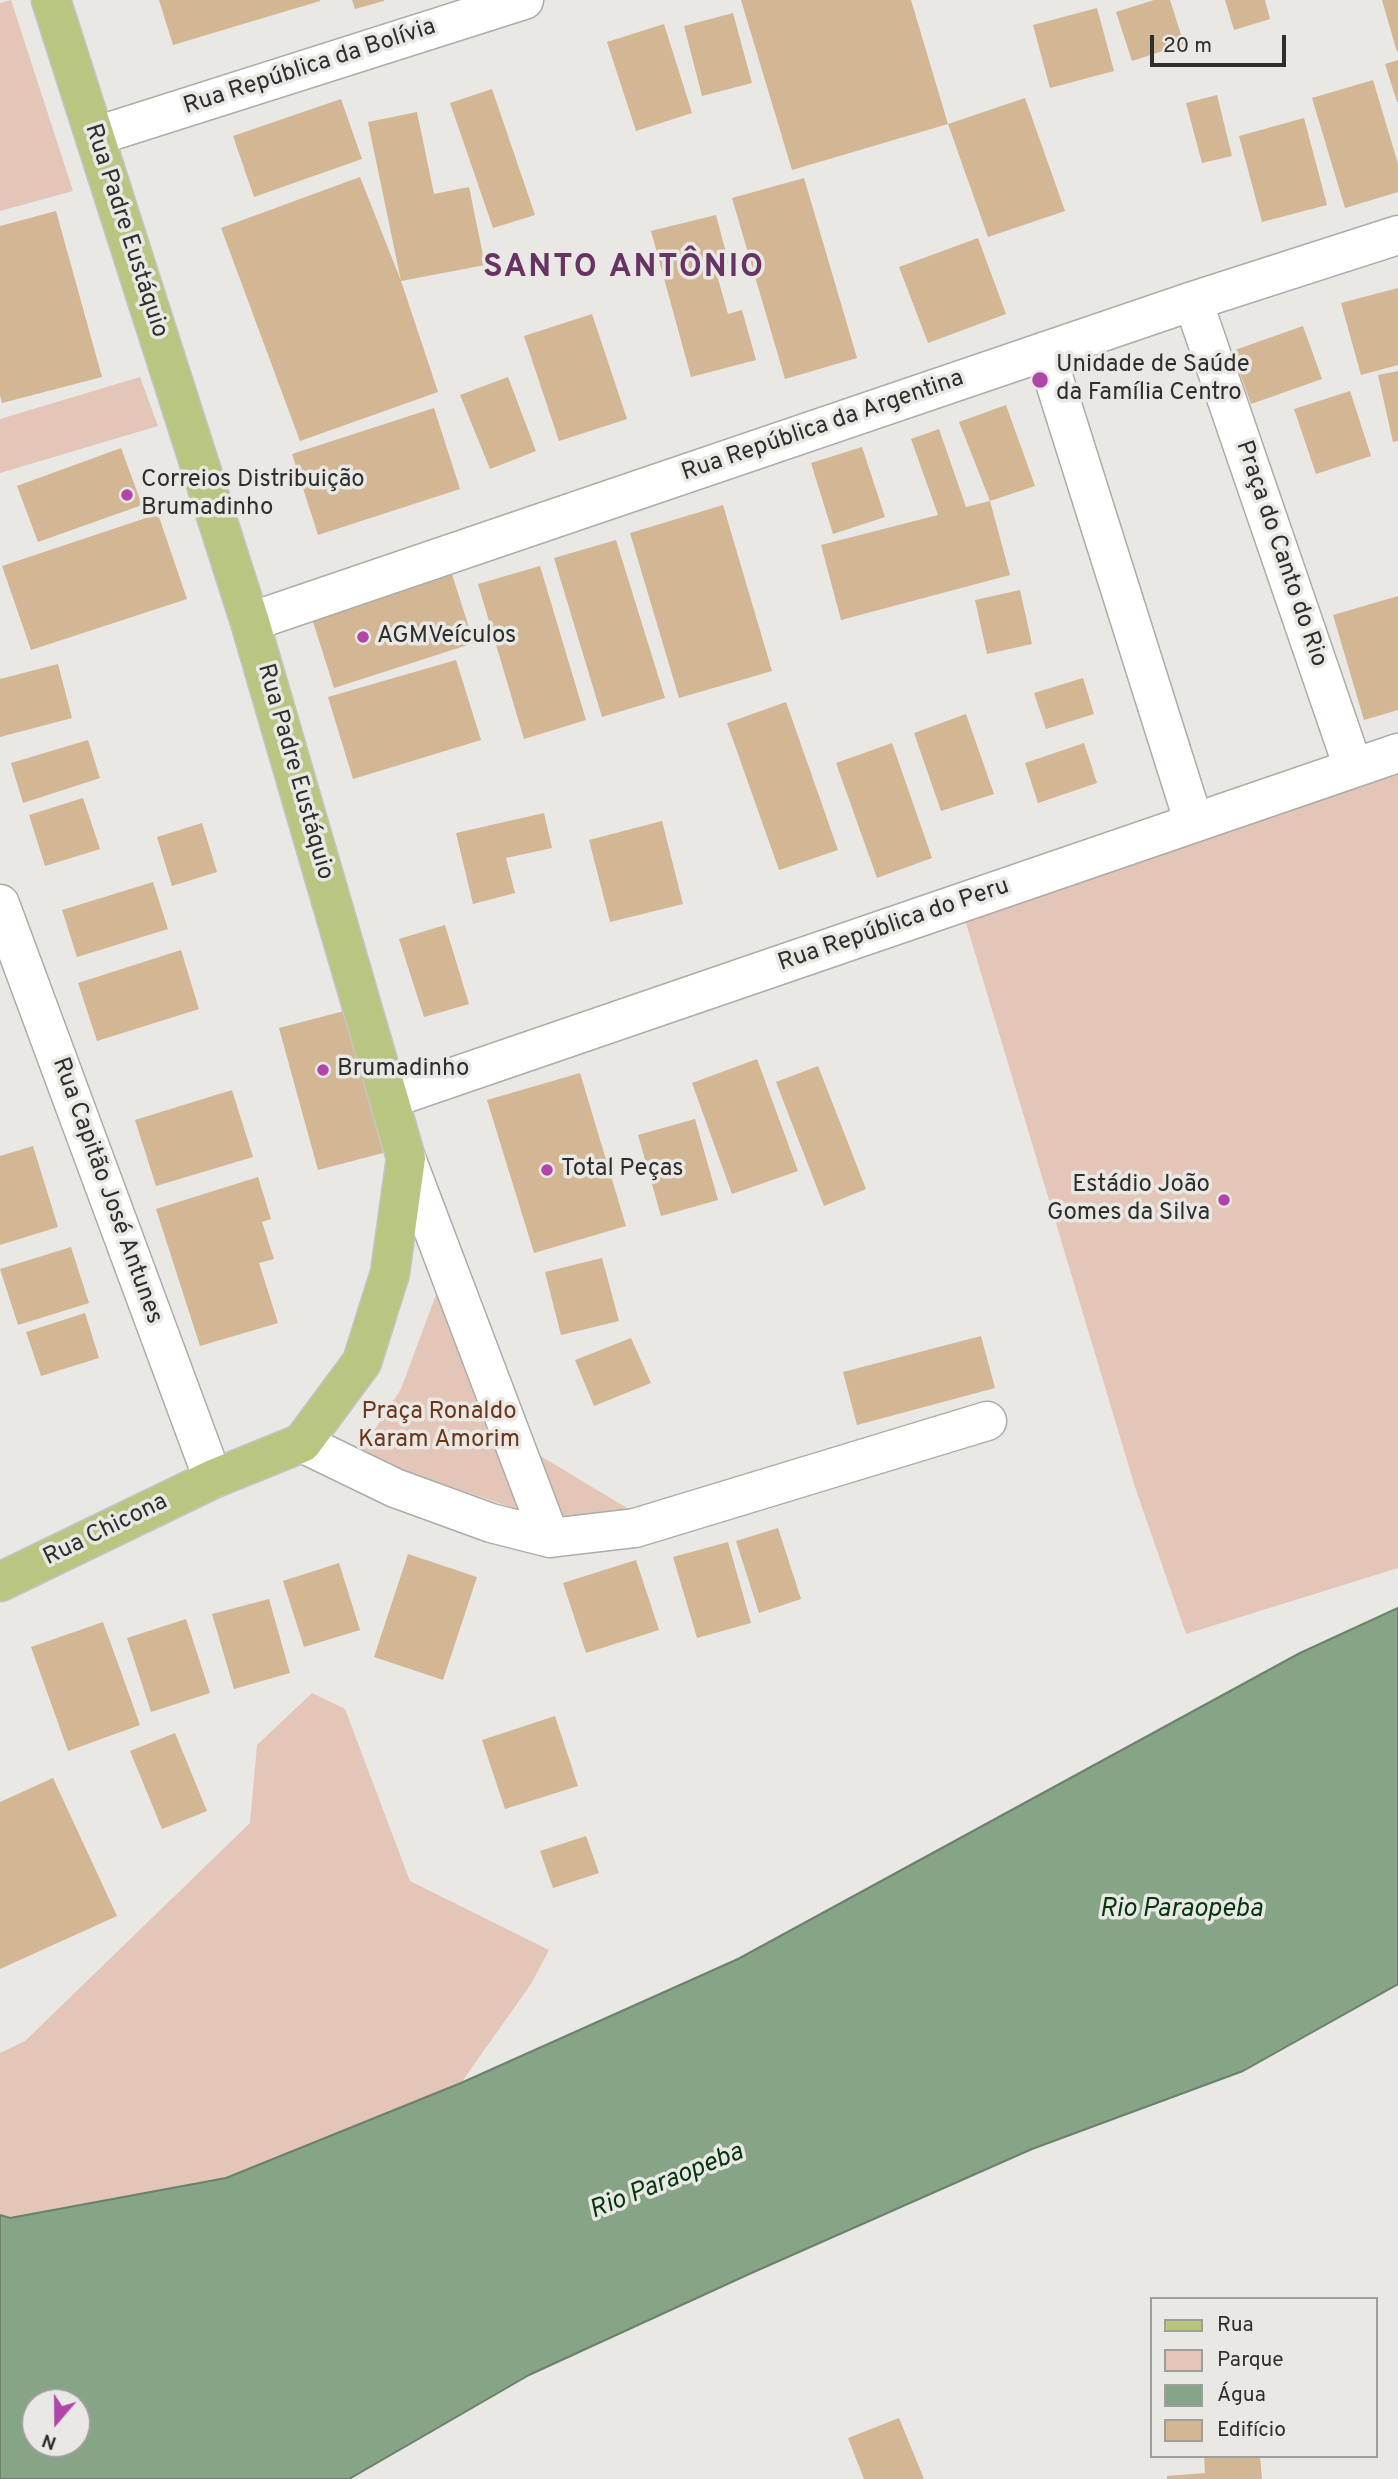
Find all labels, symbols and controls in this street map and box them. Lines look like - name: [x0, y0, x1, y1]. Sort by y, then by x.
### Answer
- street label: Rua República da Bolívia: [180, 14, 440, 122]
- scale bar: [1153, 21, 1290, 65]
- text: 20 m: [1163, 33, 1212, 60]
- street label: Rua Padre Eustáquio: [77, 120, 173, 342]
- district label: SANTO ANTÔNIO: [485, 251, 763, 289]
- place label: Unidade de Saúde da Família Centro: [1056, 352, 1250, 408]
- street label: Rua República da Argentina: [678, 365, 968, 489]
- marker: Unidade de Saúde da Família Centro: [1030, 370, 1050, 390]
- street label: Praça do Canto do Rio: [1228, 437, 1332, 671]
- place label: Correios Distribuição Brumadinho: [141, 467, 365, 523]
- marker: Correios Distribuição Brumadinho: [119, 487, 135, 503]
- place label: AGMVeículos: [377, 623, 516, 651]
- marker: AGMVeículos: [355, 629, 371, 645]
- street label: Rua Padre Eustáquio: [249, 661, 339, 883]
- street label: Rua República do Peru: [775, 873, 1013, 979]
- street label: Rua Capitão José Antunes: [44, 1054, 168, 1328]
- place label: Brumadinho: [337, 1056, 469, 1084]
- marker: Brumadinho: [315, 1062, 331, 1078]
- place label: Total Peças: [561, 1156, 684, 1184]
- marker: Total Peças: [539, 1162, 555, 1178]
- place label: Estádio João Gomes da Silva: [1047, 1172, 1210, 1228]
- marker: Estádio João Gomes da Silva: [1216, 1192, 1232, 1208]
- park label: Praça Ronaldo Karam Amorim: [358, 1399, 520, 1455]
- street label: Rua Chicona: [39, 1489, 173, 1573]
- water label: Rio Paraopeba: [1099, 1895, 1263, 1927]
- water label: Rio Paraopeba: [586, 2138, 748, 2228]
- legend: [1150, 2297, 1377, 2458]
- text: Rua: [1217, 2312, 1254, 2339]
- text: Parque: [1217, 2347, 1284, 2374]
- text: Água: [1217, 2382, 1266, 2409]
- north arrow: [21, 2388, 91, 2458]
- text: Edifício: [1217, 2417, 1286, 2444]
- text: N: [39, 2427, 60, 2454]

